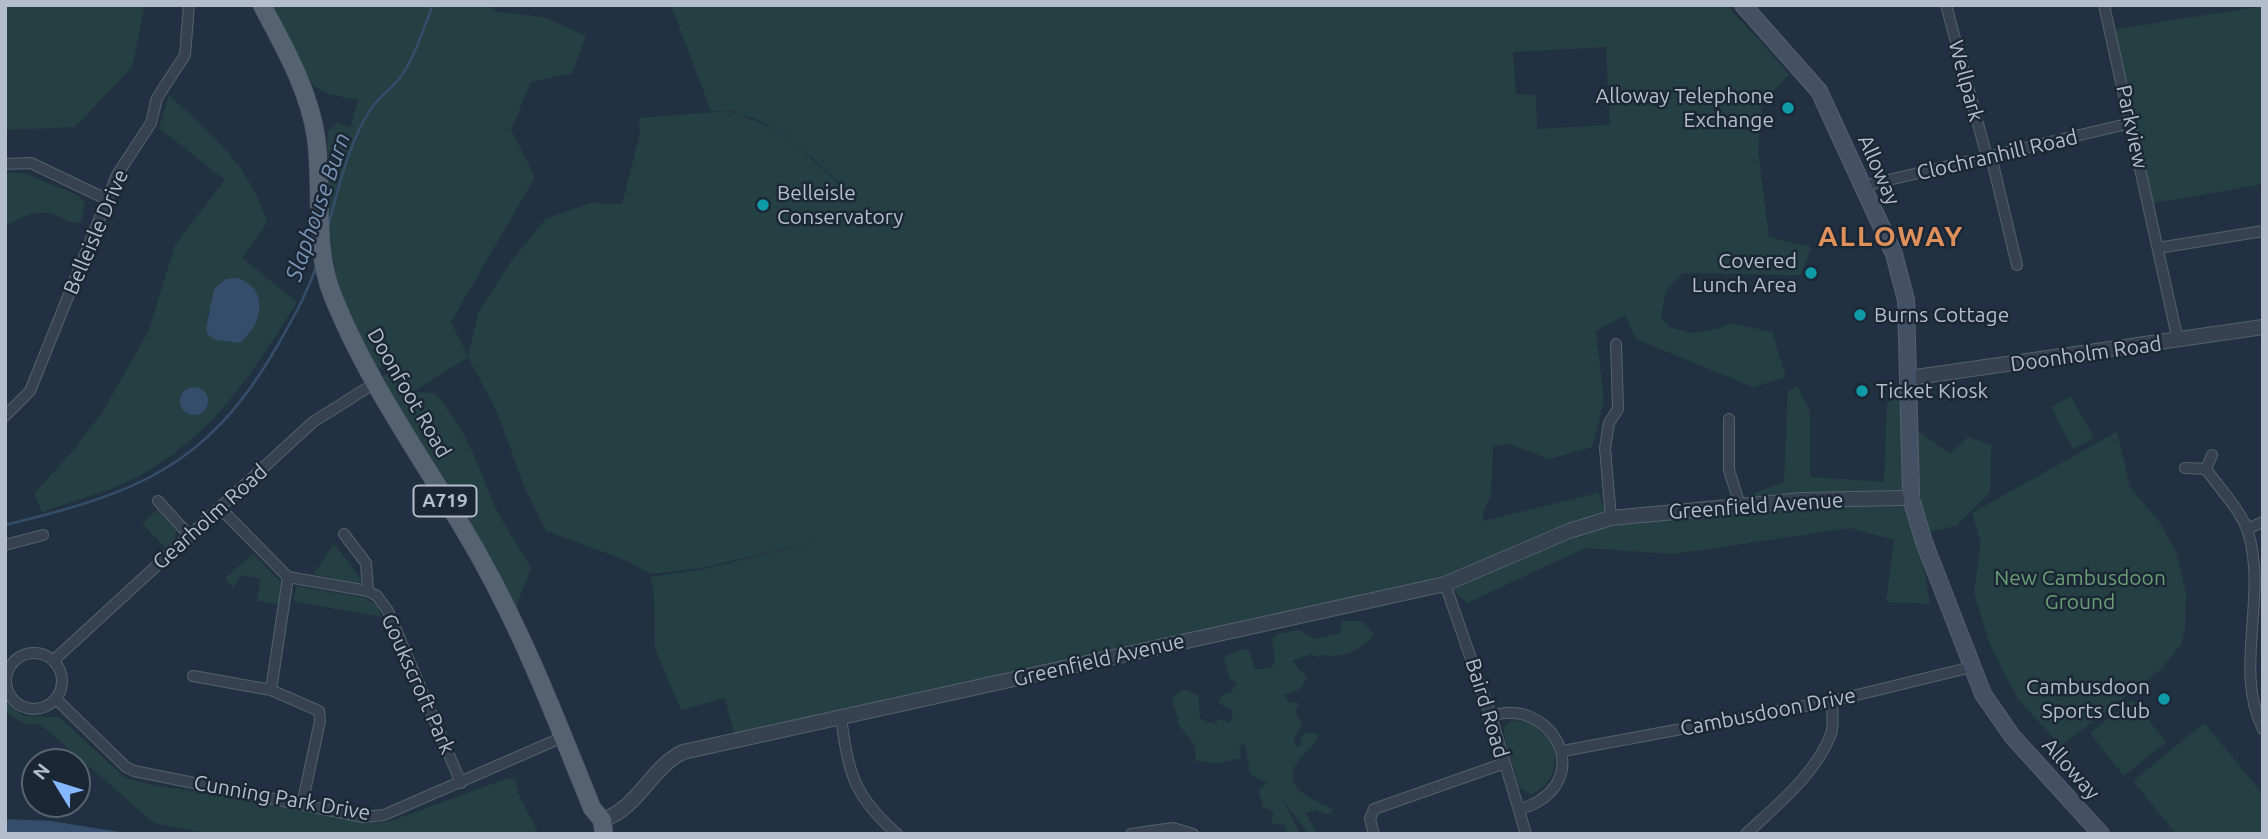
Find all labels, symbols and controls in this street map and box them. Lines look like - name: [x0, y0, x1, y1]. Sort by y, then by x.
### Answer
- street label: Wellpark: [1943, 37, 1989, 125]
- place label: Alloway Telephone Exchange: [1596, 83, 1774, 133]
- street label: Parkview: [2111, 83, 2153, 171]
- marker: Alloway Telephone Exchange: [1780, 100, 1796, 116]
- street label: Clochranhill Road: [1914, 124, 2080, 186]
- water label: Slaphouse Burn: [280, 129, 356, 285]
- street label: Alloway: [1852, 131, 1906, 209]
- street label: Belleisle Drive: [58, 166, 134, 298]
- place label: Belleisle Conservatory: [777, 180, 903, 230]
- marker: Belleisle Conservatory: [755, 197, 771, 213]
- district label: ALLOWAY: [1819, 220, 1963, 254]
- place label: Covered Lunch Area: [1692, 248, 1797, 298]
- marker: Covered Lunch Area: [1803, 265, 1819, 281]
- place label: Burns Cottage: [1874, 302, 2009, 328]
- marker: Burns Cottage: [1852, 307, 1868, 323]
- street label: Doonfoot Road: [362, 324, 456, 462]
- street label: Doonholm Road: [2009, 331, 2163, 377]
- place label: Ticket Kiosk: [1876, 378, 1988, 404]
- marker: Ticket Kiosk: [1854, 383, 1870, 399]
- street label: Gearholm Road: [148, 459, 272, 575]
- road number: A719: [414, 486, 476, 516]
- street label: Greenfield Avenue: [1668, 487, 1844, 525]
- park label: New Cambusdoon Ground: [1994, 565, 2166, 615]
- street label: Goukscroft Park: [376, 610, 460, 758]
- street label: Greenfield Avenue: [1011, 628, 1187, 692]
- street label: Baird Road: [1460, 655, 1514, 761]
- place label: Cambusdoon Sports Club: [2026, 674, 2150, 724]
- street label: Cambusdoon Drive: [1678, 683, 1858, 741]
- marker: Cambusdoon Sports Club: [2156, 691, 2172, 707]
- street label: Alloway: [2037, 733, 2105, 805]
- north arrow: [21, 748, 91, 818]
- text: N: [28, 759, 54, 784]
- street label: Cunning Park Drive: [192, 770, 372, 826]

